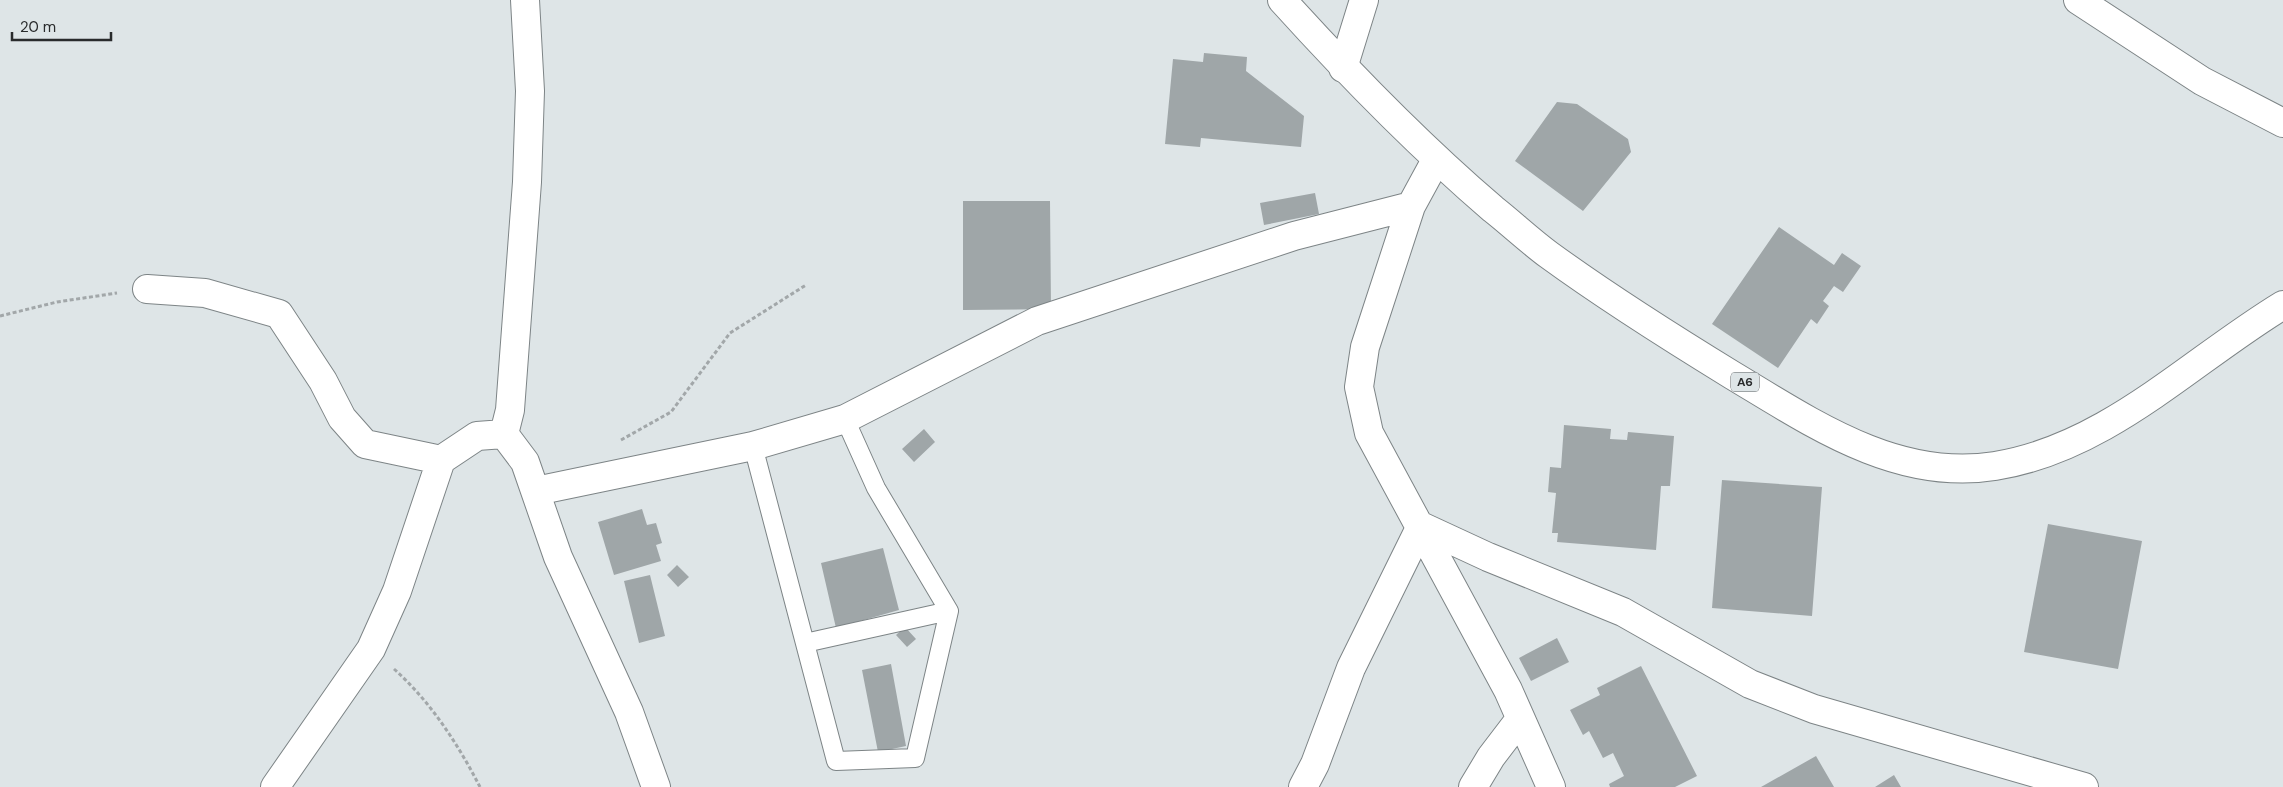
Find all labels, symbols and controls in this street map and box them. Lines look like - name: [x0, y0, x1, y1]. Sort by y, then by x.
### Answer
- scale bar: [12, 10, 111, 42]
- text: 20 m: [20, 17, 56, 37]
- road number: A6: [1731, 372, 1759, 392]

